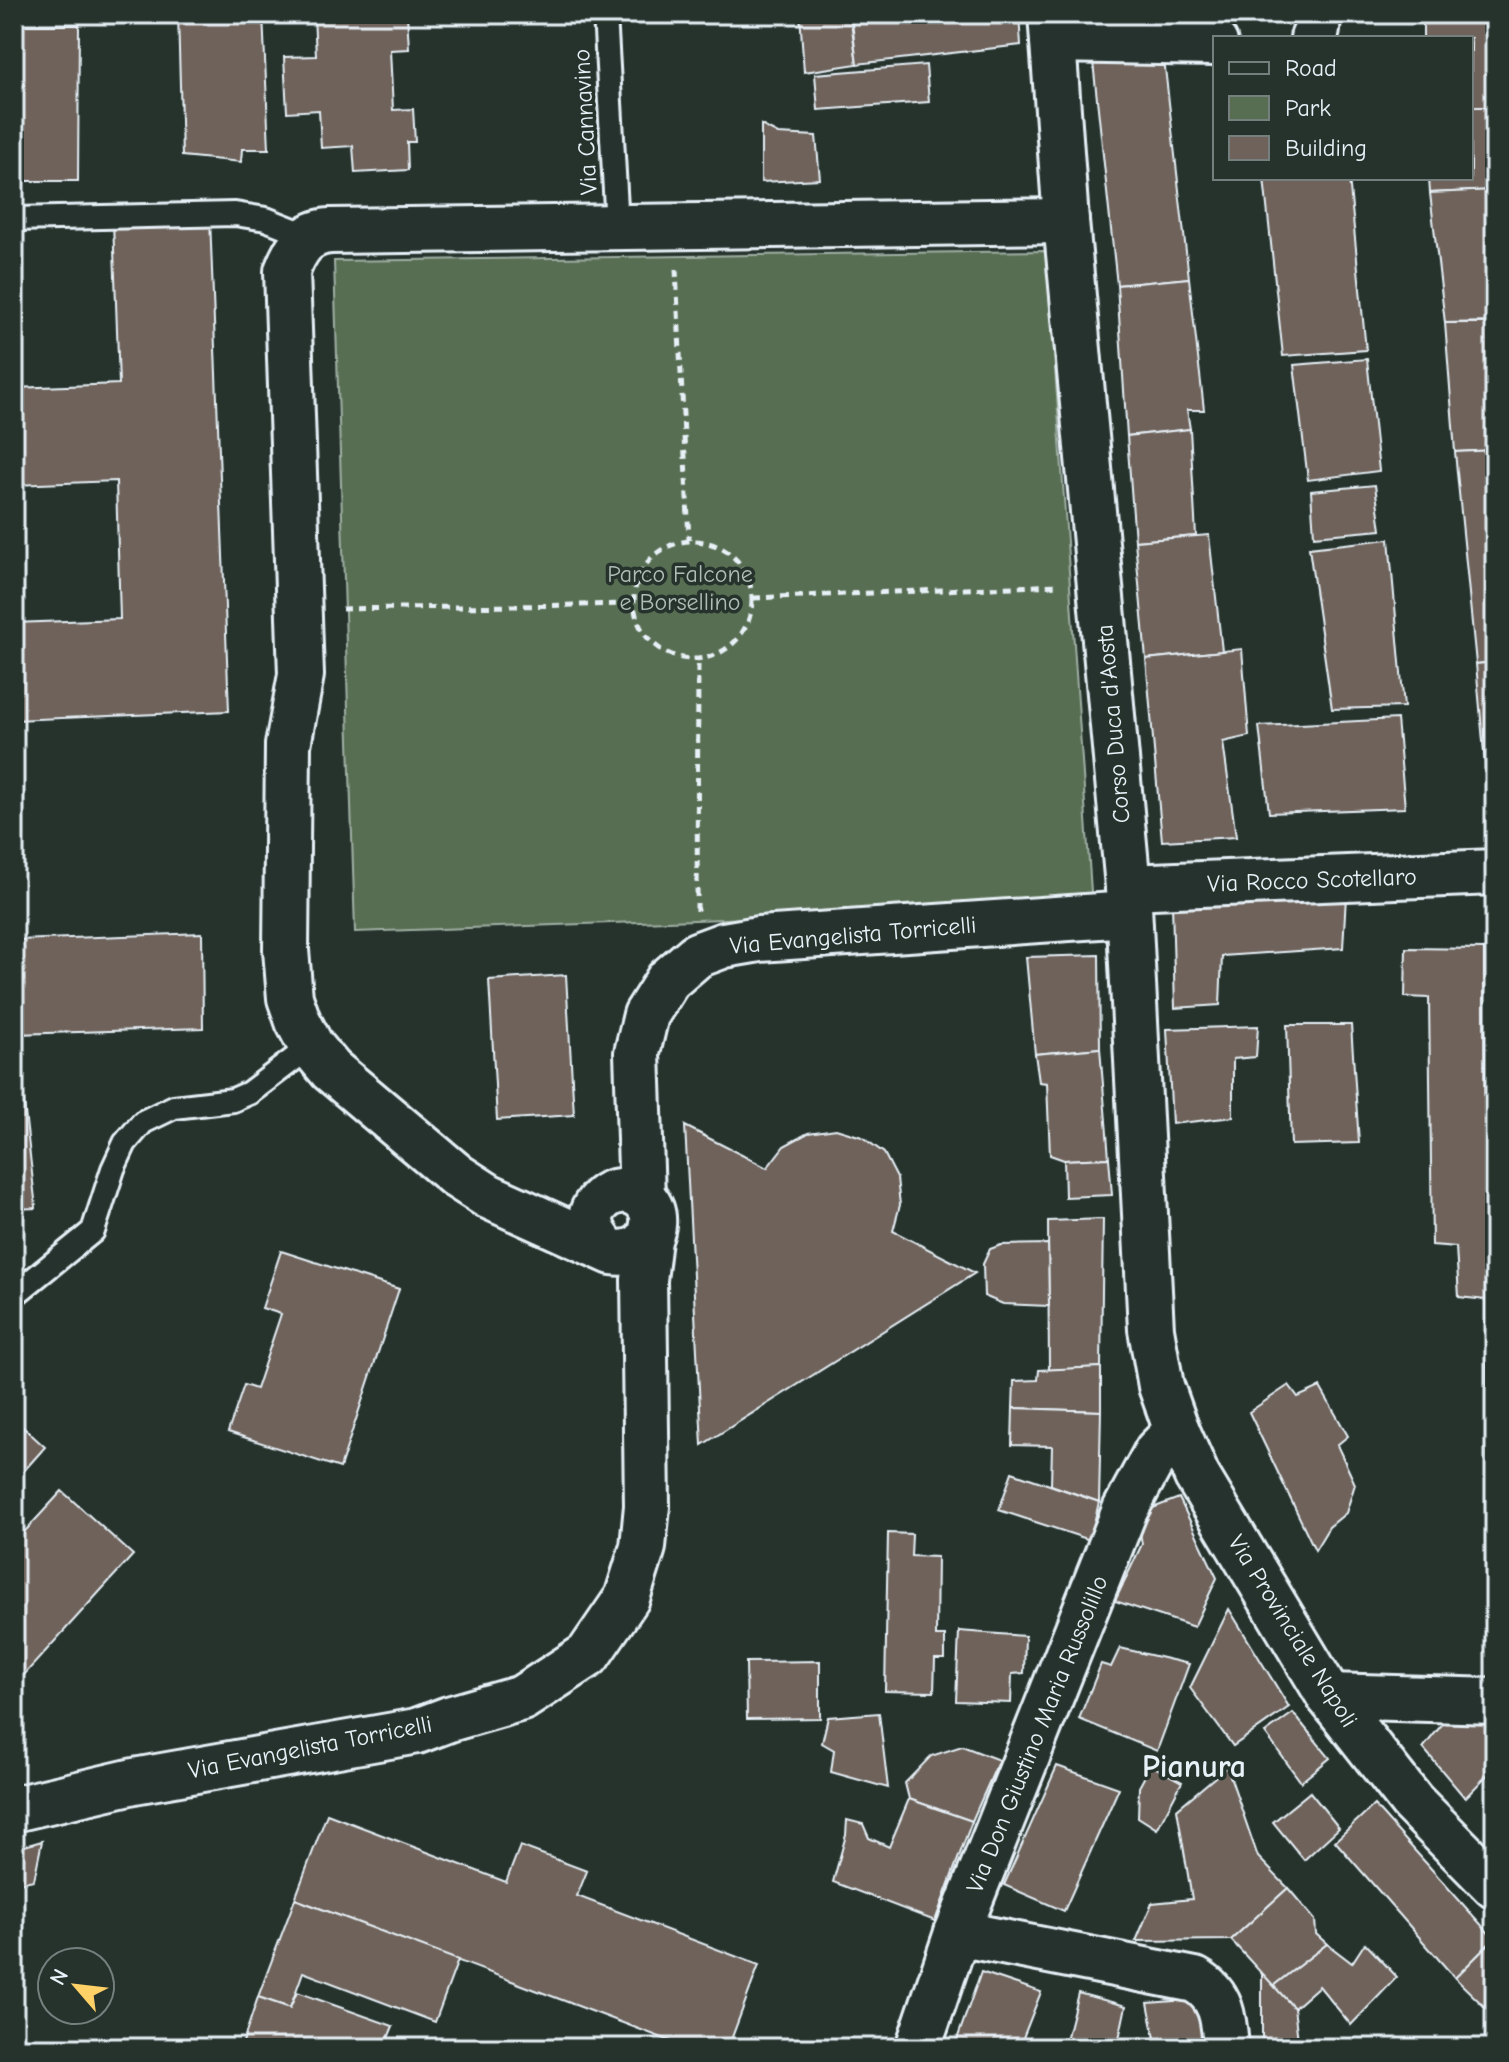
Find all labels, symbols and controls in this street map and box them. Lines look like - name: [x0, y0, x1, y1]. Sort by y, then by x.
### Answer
- legend: [1213, 36, 1473, 180]
- street label: Via Cannavino: [567, 48, 603, 196]
- text: Road: [1285, 54, 1337, 82]
- text: Park: [1285, 94, 1331, 122]
- text: Building: [1285, 134, 1367, 162]
- park label: Parco Falcone e Borsellino: [607, 560, 753, 616]
- street label: Corso Duca d'Aosta: [1090, 623, 1136, 825]
- street label: Via Rocco Scotellaro: [1207, 862, 1417, 898]
- street label: Via Evangelista Torricelli: [729, 910, 977, 960]
- street label: Via Provinciale Napoli: [1222, 1530, 1364, 1732]
- street label: Via Don Giustino Maria Russolillo: [960, 1571, 1114, 1897]
- street label: Via Evangelista Torricelli: [186, 1710, 434, 1784]
- district label: Pianura: [1142, 1748, 1246, 1785]
- north arrow: [36, 1946, 116, 2026]
- text: N: [44, 1965, 74, 1990]

